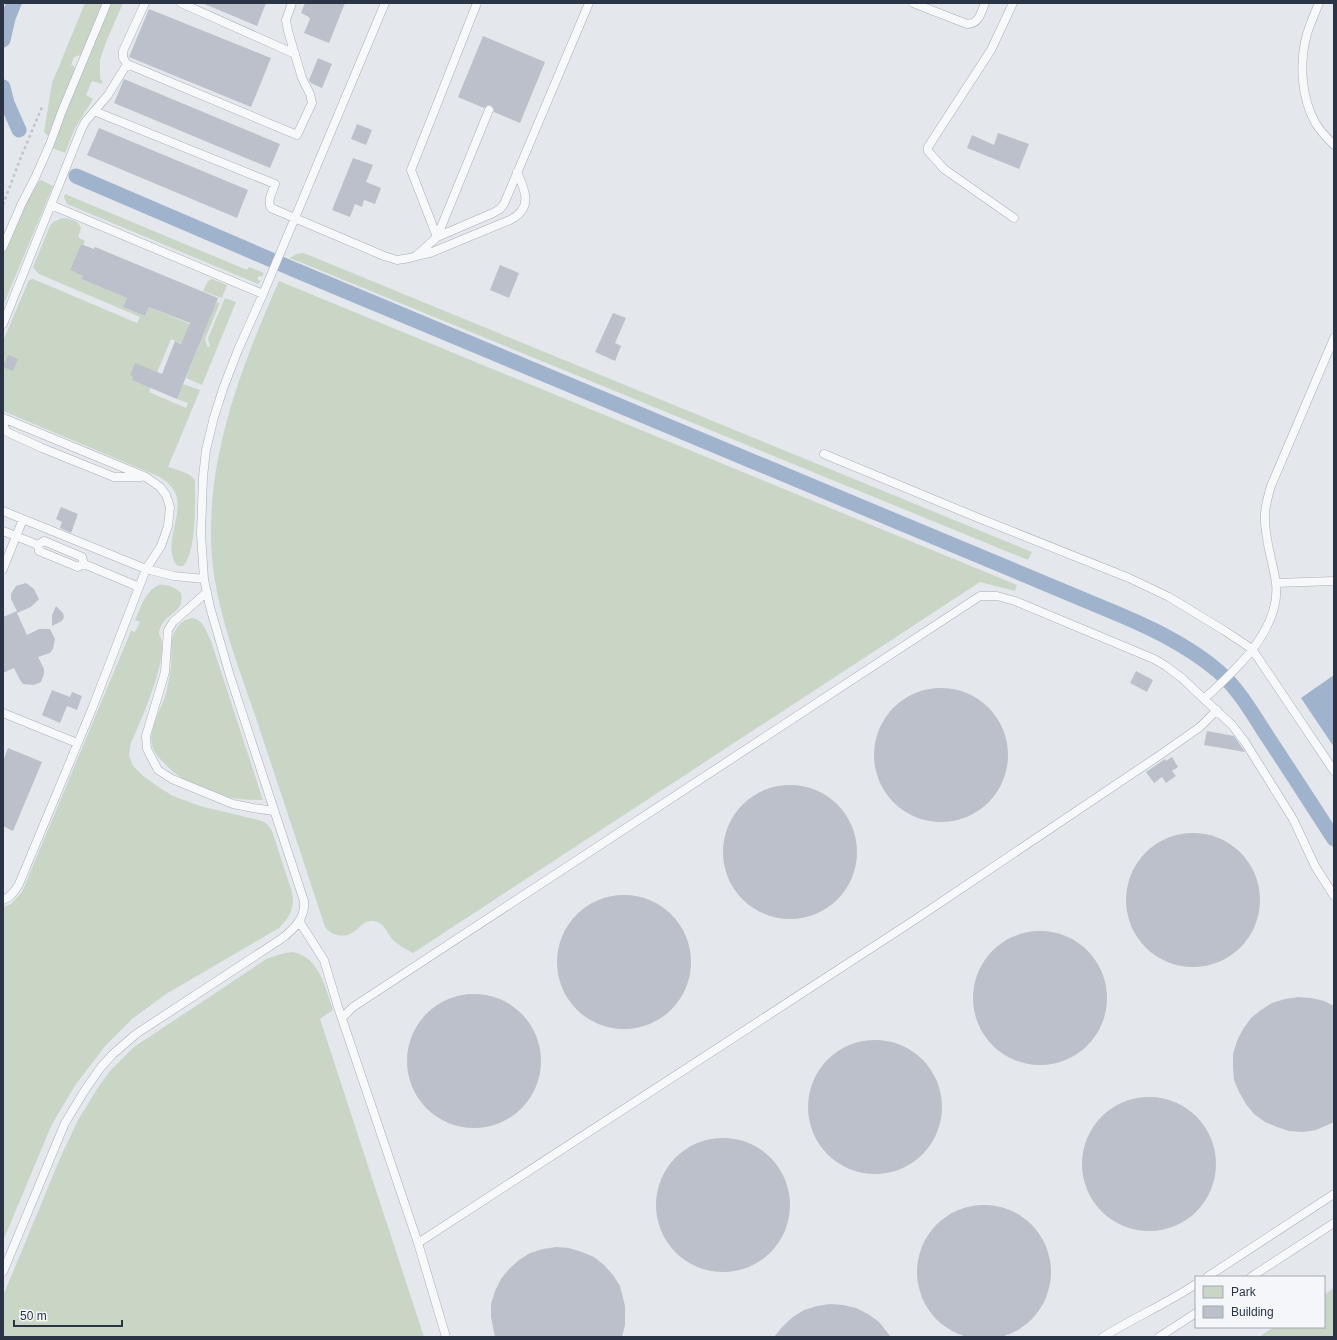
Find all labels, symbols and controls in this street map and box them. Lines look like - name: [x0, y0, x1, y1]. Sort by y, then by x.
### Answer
- legend: [1195, 1276, 1325, 1328]
- text: Park: [1231, 1285, 1257, 1299]
- scale bar: [14, 1302, 122, 1328]
- text: Building: [1231, 1305, 1274, 1319]
- text: 50 m: [20, 1309, 47, 1323]

